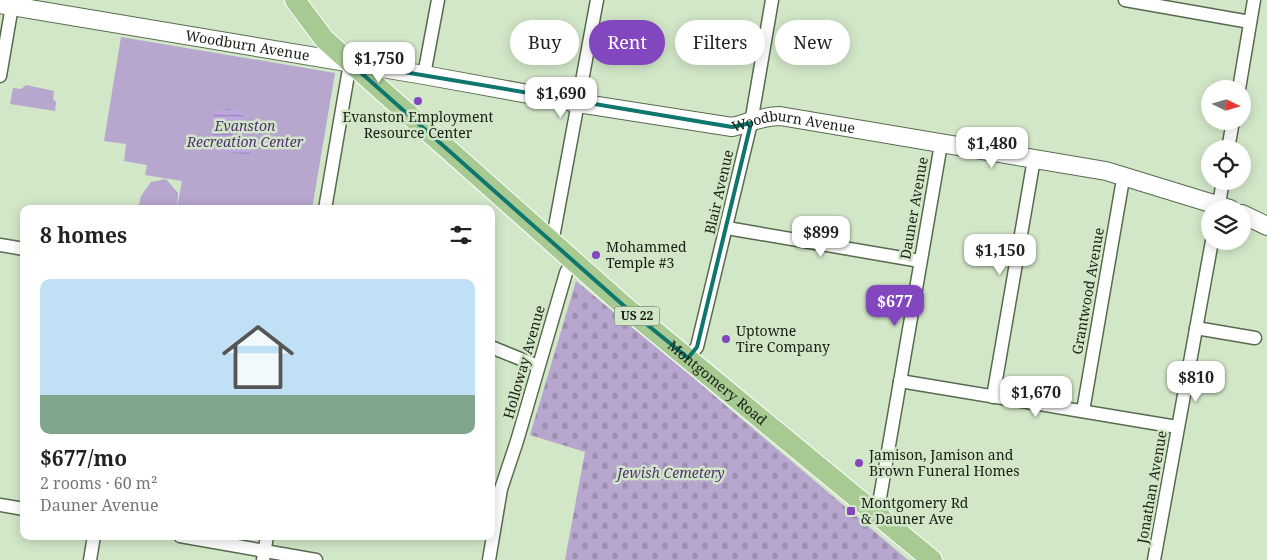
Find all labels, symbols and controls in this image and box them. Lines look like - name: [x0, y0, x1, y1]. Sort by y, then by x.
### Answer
- chip: Buy: [510, 20, 579, 65]
- chip: Rent: [589, 20, 665, 65]
- chip: Filters: [675, 20, 765, 65]
- chip: New: [775, 20, 850, 65]
- street label: Woodburn Avenue: [184, 25, 311, 65]
- pin: $1,750: [338, 42, 420, 84]
- text: $1,750: [354, 47, 404, 69]
- pin: $1,690: [520, 76, 602, 119]
- north arrow: [1201, 80, 1251, 130]
- map controls: [1201, 80, 1251, 250]
- text: $1,690: [536, 82, 586, 104]
- marker: Evanston Employment Resource Center: [412, 95, 424, 107]
- street label: Woodburn Avenue: [730, 106, 857, 138]
- place label: Evanston Employment Resource Center: [342, 107, 494, 142]
- park label: Evanston Recreation Center: [186, 116, 304, 151]
- pin: $1,480: [951, 126, 1033, 169]
- text: $1,480: [967, 132, 1017, 154]
- button: locate: [1201, 140, 1251, 190]
- street label: Blair Avenue: [700, 148, 737, 236]
- street label: Dauner Avenue: [895, 155, 932, 261]
- button: layers: [1201, 200, 1251, 250]
- pin: $899: [791, 216, 851, 258]
- text: 8 homes: [40, 221, 127, 249]
- icon: filters: [447, 221, 475, 249]
- text: $899: [803, 221, 839, 243]
- street label: Grantwood Avenue: [1067, 226, 1108, 356]
- pin: $1,150: [959, 234, 1041, 276]
- place label: Mohammed Temple #3: [606, 237, 687, 272]
- text: $1,150: [975, 239, 1025, 261]
- marker: Mohammed Temple #3: [590, 249, 602, 261]
- pin: $677: [865, 284, 925, 327]
- text: $677: [877, 290, 913, 312]
- street label: Holloway Avenue: [498, 303, 549, 421]
- road number: US 22: [614, 306, 660, 326]
- icon: home: [213, 312, 303, 402]
- place label: Uptowne Tire Company: [736, 321, 830, 356]
- marker: Uptowne Tire Company: [720, 333, 732, 345]
- street label: Montgomery Road: [664, 336, 772, 429]
- pin: $810: [1166, 360, 1226, 403]
- text: $810: [1178, 366, 1214, 388]
- pin: $1,670: [995, 376, 1077, 418]
- text: $1,670: [1011, 381, 1061, 403]
- street label: Jonathan Avenue: [1132, 429, 1171, 546]
- text: $677/mo: [40, 444, 127, 472]
- place label: Jamison, Jamison and Brown Funeral Homes: [868, 445, 1020, 480]
- marker: Jamison, Jamison and Brown Funeral Homes: [853, 457, 865, 469]
- park label: Jewish Cemetery: [614, 463, 725, 482]
- text: 2 rooms · 60 m²: [40, 472, 157, 494]
- place label: Montgomery Rd & Dauner Ave: [861, 493, 969, 528]
- text: Dauner Avenue: [40, 494, 159, 516]
- marker: Montgomery Rd & Dauner Ave: [845, 505, 857, 517]

